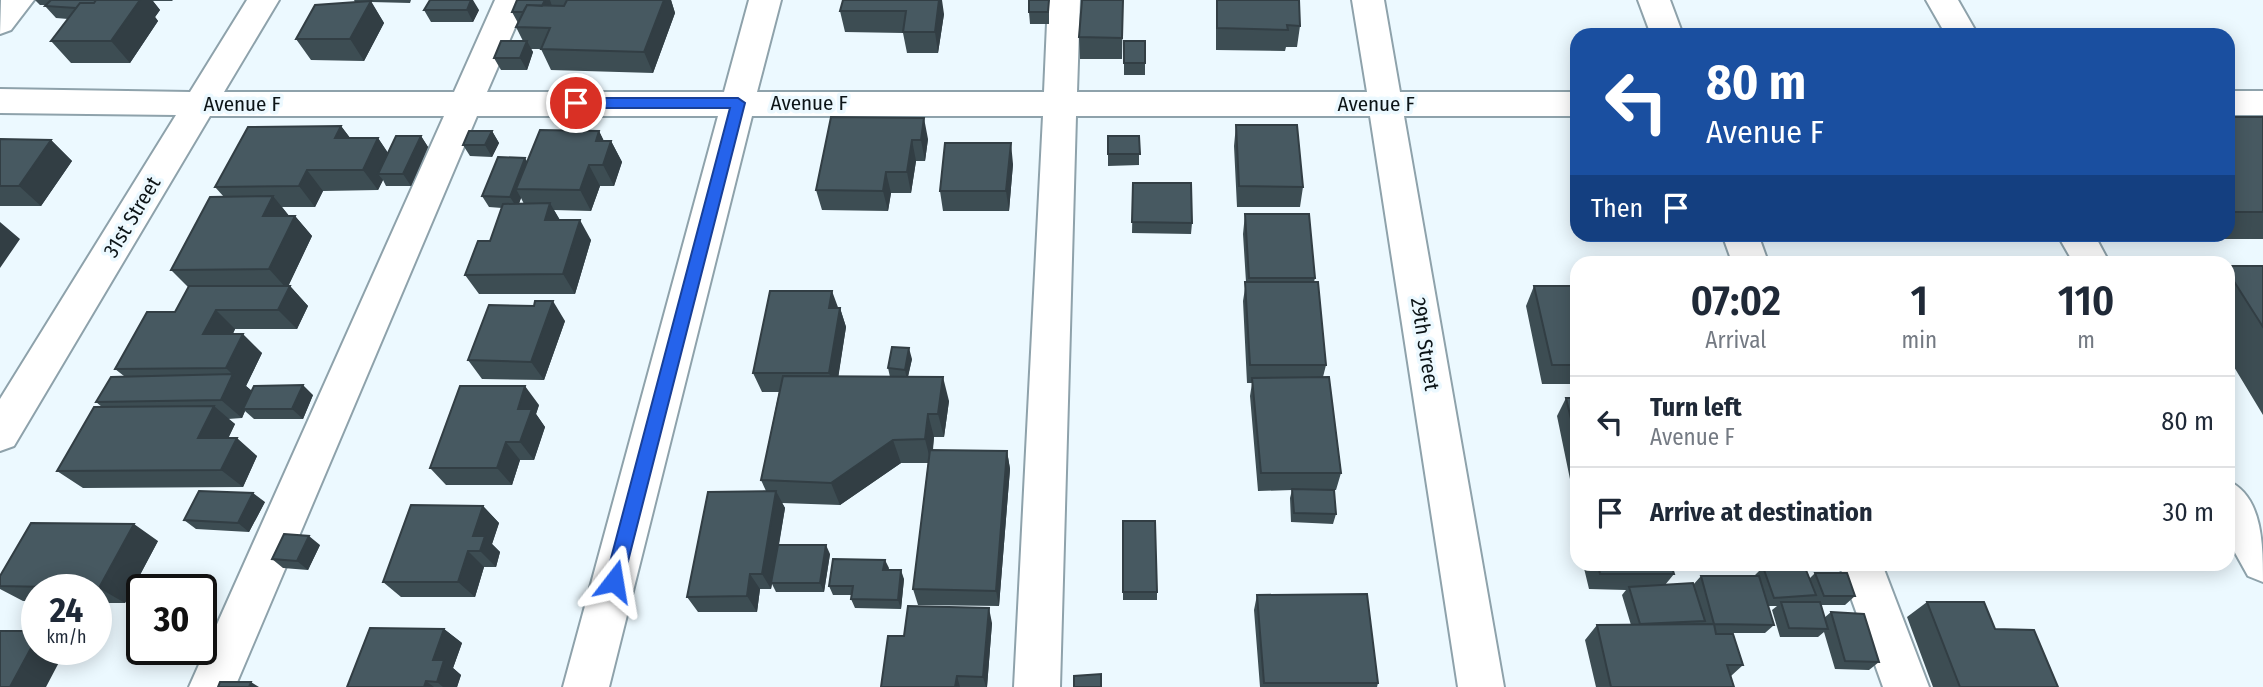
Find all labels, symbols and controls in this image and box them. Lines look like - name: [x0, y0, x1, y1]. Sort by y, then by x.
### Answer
- text: 80 m: [1706, 53, 1806, 112]
- icon: left: [1591, 56, 1682, 147]
- pin: [546, 73, 606, 133]
- icon: arrive: [557, 84, 595, 122]
- street label: Avenue F: [770, 90, 848, 116]
- street label: Avenue F: [203, 91, 281, 117]
- street label: Avenue F: [1337, 91, 1415, 117]
- text: Avenue F: [1706, 113, 1824, 151]
- street label: 31st Street: [98, 172, 166, 262]
- icon: arrive: [1657, 189, 1695, 227]
- text: Then: [1591, 193, 1643, 224]
- text: 07:02: [1690, 276, 1781, 326]
- text: 1: [1911, 276, 1928, 326]
- text: 110: [2058, 276, 2115, 326]
- street label: 29th Street: [1405, 296, 1445, 393]
- text: Arrival: [1705, 326, 1766, 354]
- text: min: [1902, 326, 1937, 354]
- text: m: [2077, 326, 2095, 354]
- text: Turn left: [1650, 392, 1742, 423]
- icon: left: [1591, 403, 1629, 441]
- text: 80 m: [2161, 406, 2214, 437]
- text: Avenue F: [1650, 423, 1735, 451]
- icon: arrive: [1591, 494, 1629, 532]
- text: Arrive at destination: [1650, 497, 1873, 528]
- text: 30 m: [2163, 497, 2214, 528]
- position arrow: [577, 544, 651, 618]
- speed limit sign: 30: [126, 574, 217, 665]
- text: 24: [50, 589, 83, 631]
- text: km/h: [46, 626, 87, 648]

